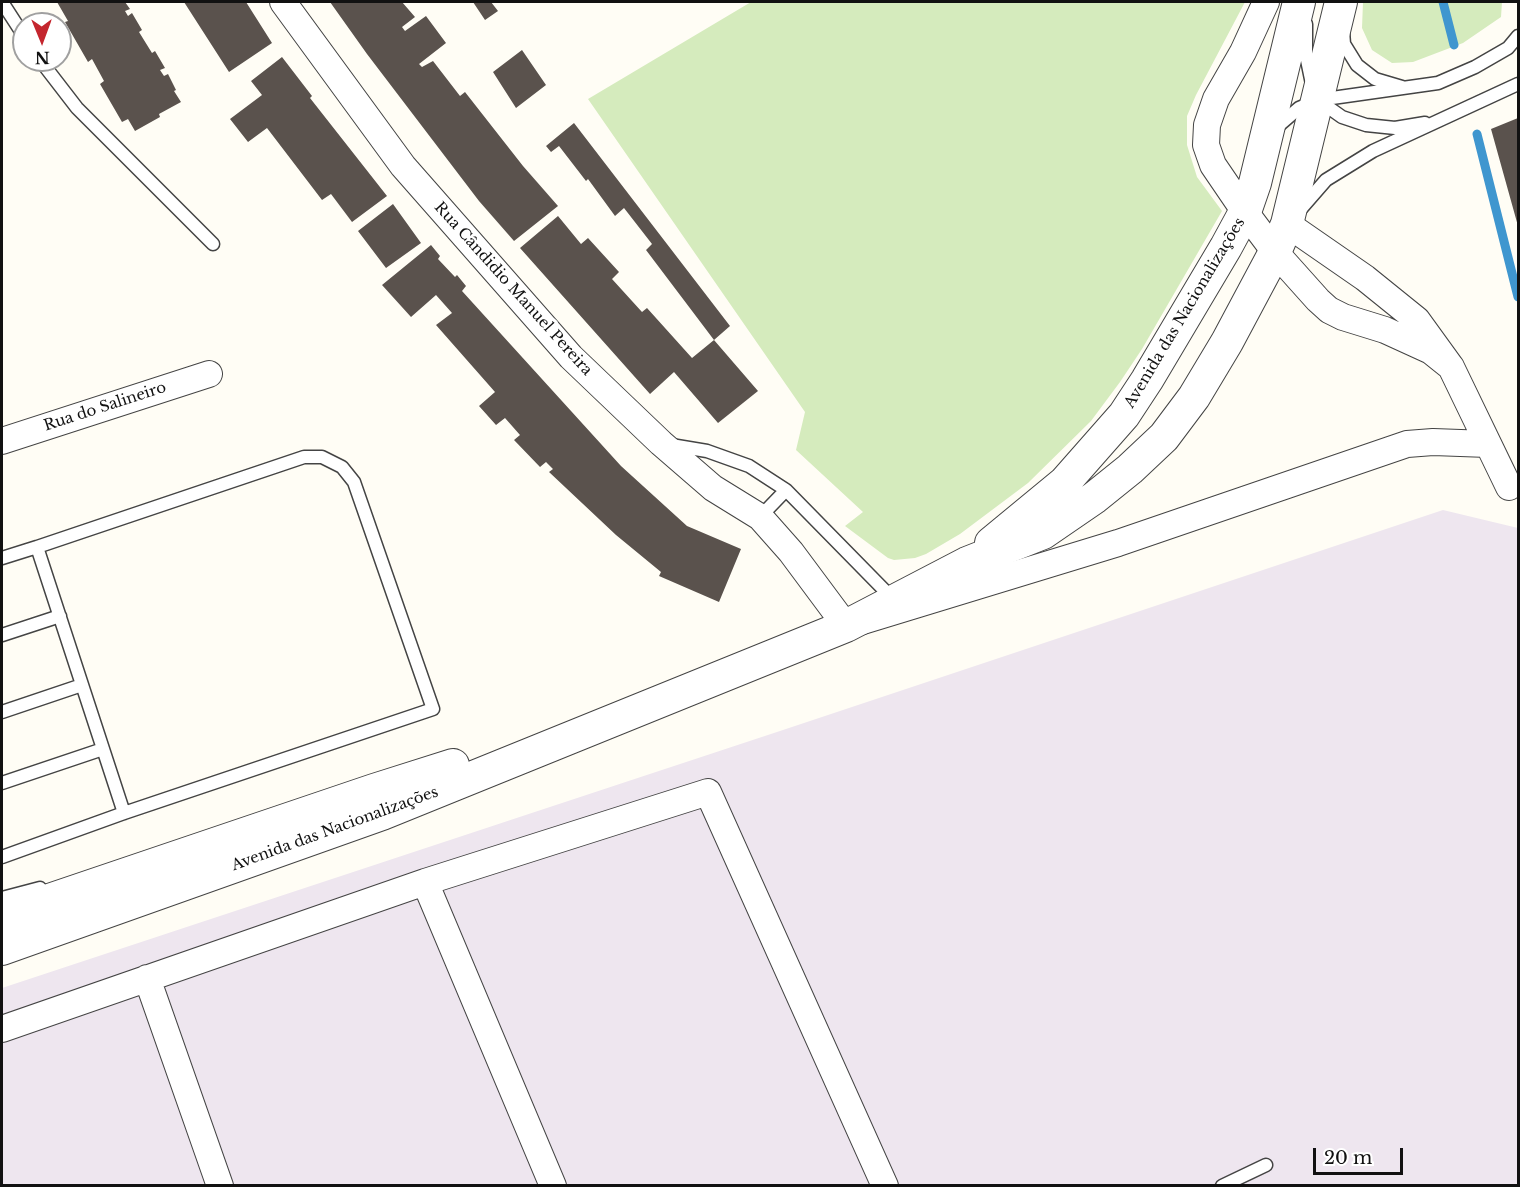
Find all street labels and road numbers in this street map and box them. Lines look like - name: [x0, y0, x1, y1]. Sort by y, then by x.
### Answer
- street label: Rua Cândidio Manuel Pereira: [430, 199, 596, 379]
- street label: Avenida das Nacionalizações: [1121, 215, 1249, 411]
- street label: Rua do Salineiro: [42, 379, 168, 435]
- street label: Avenida das Nacionalizações: [229, 783, 441, 875]

